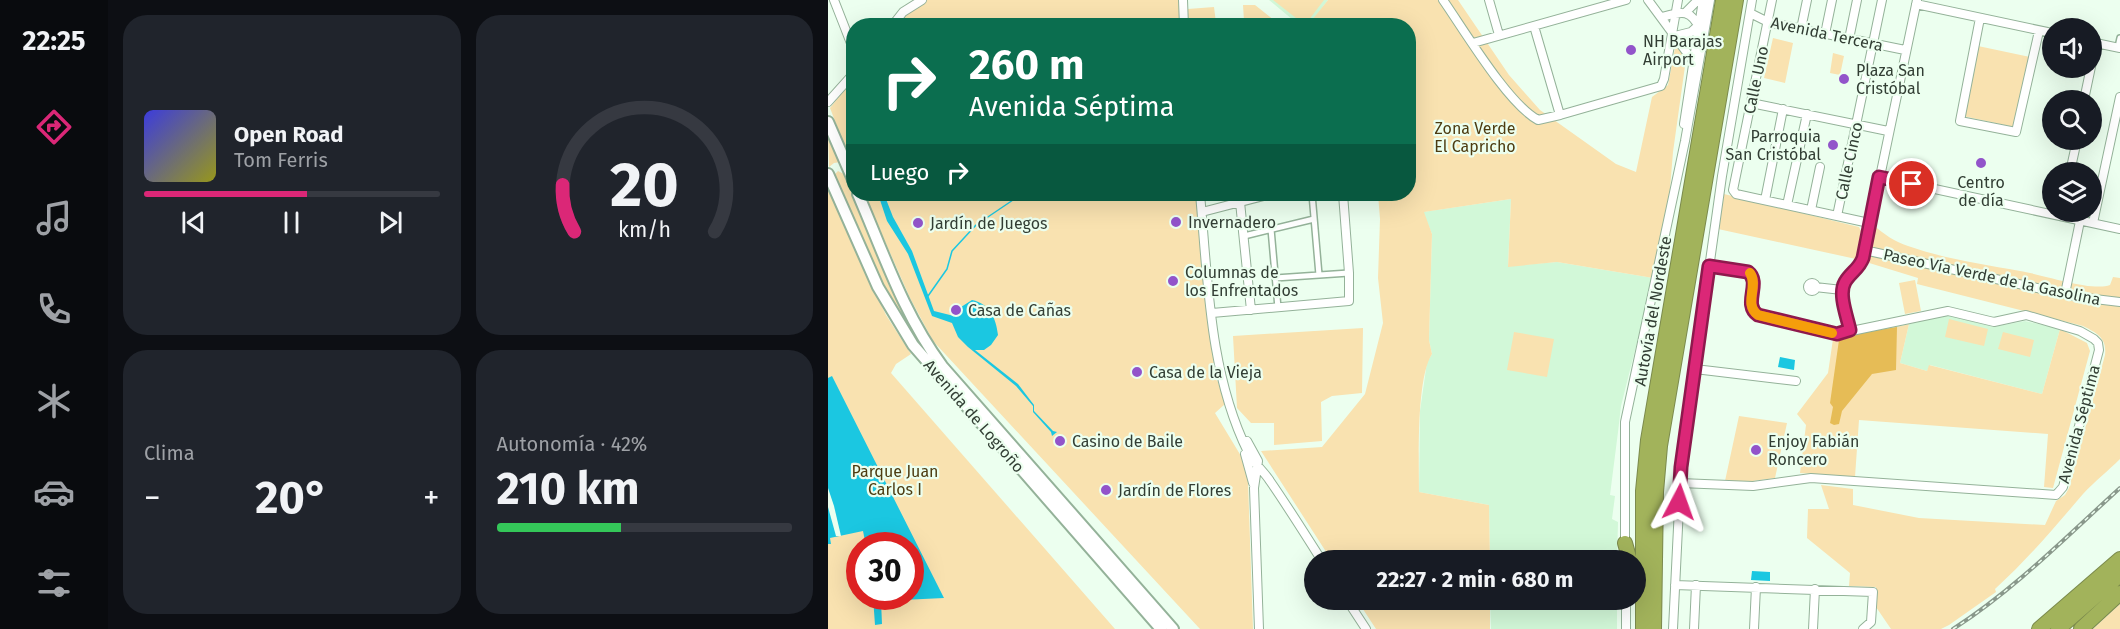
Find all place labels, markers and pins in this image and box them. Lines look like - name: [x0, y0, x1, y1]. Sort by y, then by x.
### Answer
- place label: NH Barajas Airport: [1643, 32, 1722, 69]
- marker: NH Barajas Airport: [1624, 43, 1638, 57]
- place label: Plaza San Cristóbal: [1856, 61, 1925, 98]
- marker: Plaza San Cristóbal: [1837, 72, 1851, 86]
- place label: Parroquia San Cristóbal: [1726, 127, 1821, 164]
- marker: Parroquia San Cristóbal: [1826, 138, 1840, 152]
- marker: Centro de día: [1974, 156, 1988, 170]
- pin: [1886, 158, 1937, 209]
- place label: Centro de día: [1957, 173, 2005, 210]
- place label: Invernadero: [1188, 213, 1276, 232]
- place label: Jardín de Juegos: [930, 214, 1048, 233]
- marker: Invernadero: [1169, 215, 1183, 229]
- marker: Jardín de Juegos: [911, 216, 925, 230]
- place label: Columnas de los Enfrentados: [1185, 263, 1298, 300]
- marker: Columnas de los Enfrentados: [1166, 274, 1180, 288]
- place label: Casa de Cañas: [968, 301, 1071, 320]
- marker: Casa de Cañas: [949, 303, 963, 317]
- place label: Casa de la Vieja: [1149, 363, 1262, 382]
- marker: Casa de la Vieja: [1130, 365, 1144, 379]
- place label: Casino de Baile: [1072, 432, 1183, 451]
- place label: Enjoy Fabián Roncero: [1768, 432, 1859, 469]
- marker: Casino de Baile: [1053, 434, 1067, 448]
- marker: Enjoy Fabián Roncero: [1749, 443, 1763, 457]
- place label: Jardín de Flores: [1118, 481, 1231, 500]
- marker: Jardín de Flores: [1099, 483, 1113, 497]

